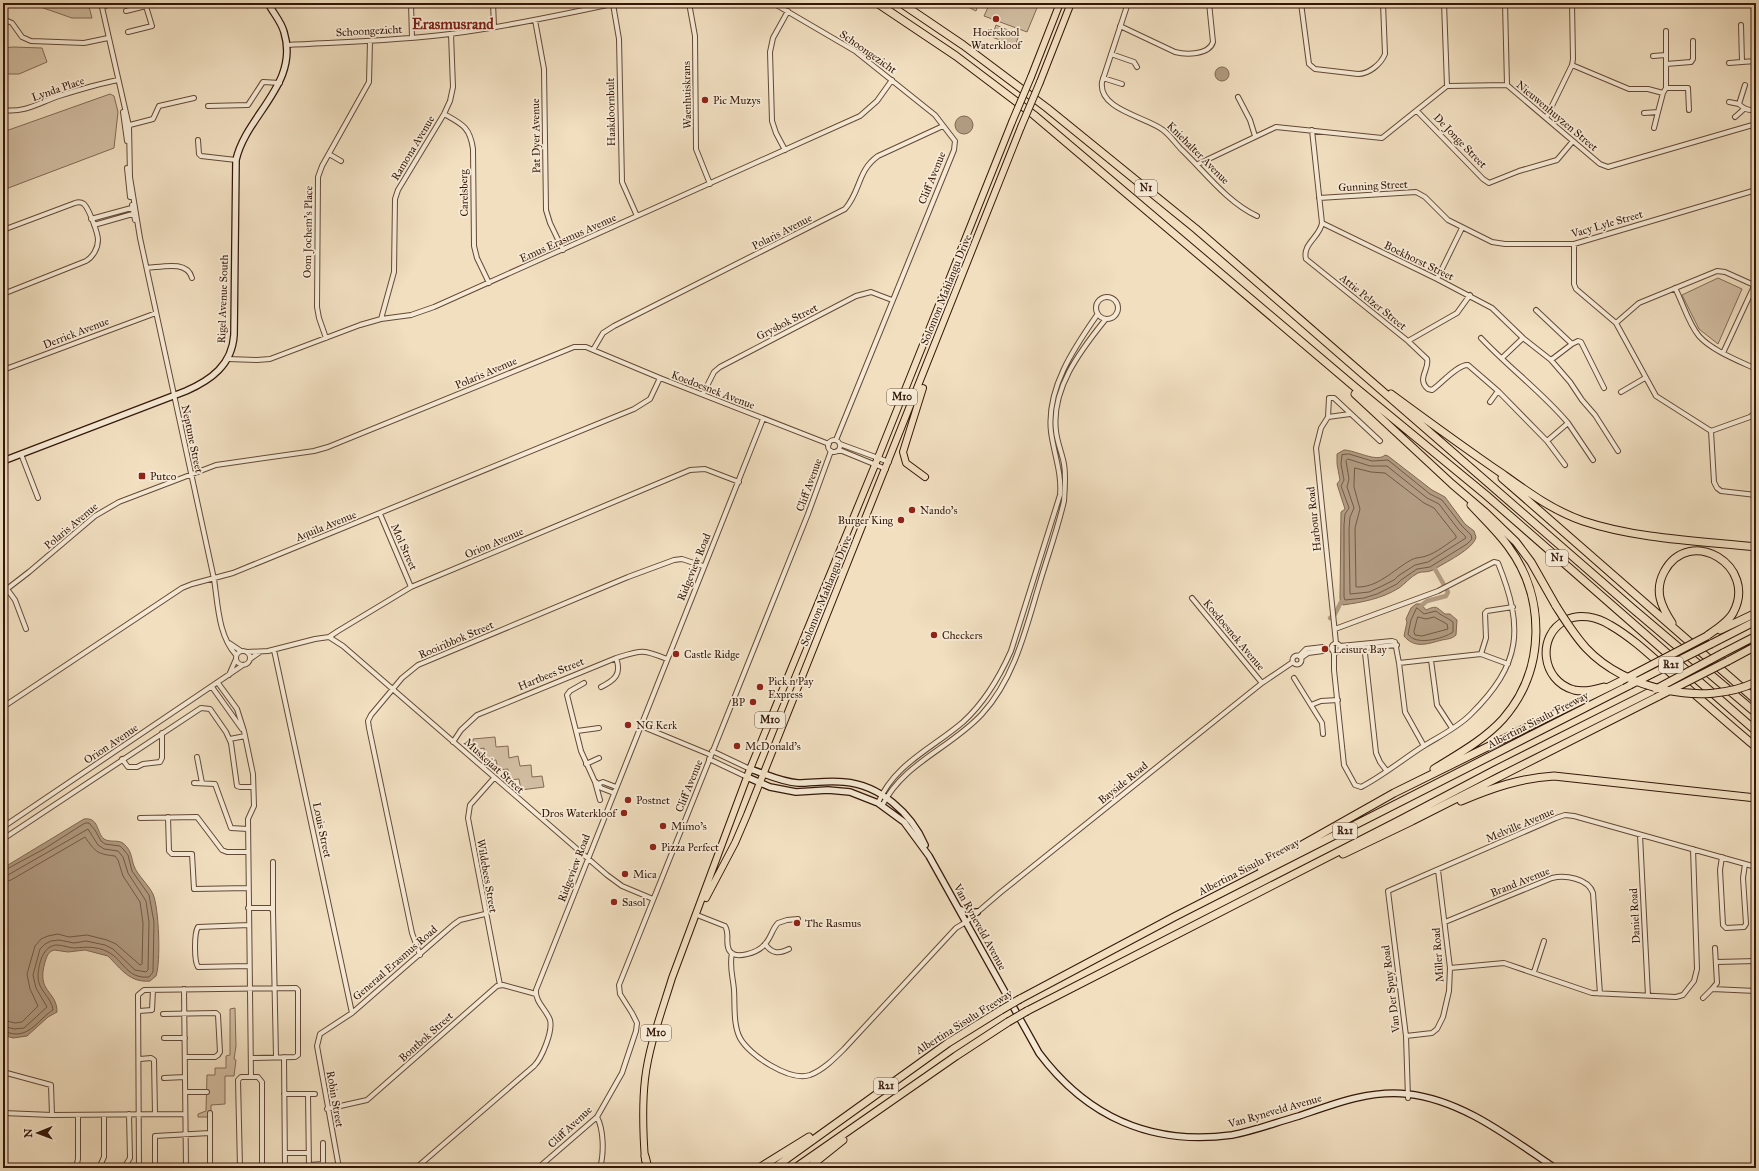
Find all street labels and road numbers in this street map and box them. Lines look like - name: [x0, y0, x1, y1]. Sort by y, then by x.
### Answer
- street label: Schoongezicht: [335, 23, 403, 39]
- street label: Schoongezicht: [837, 28, 899, 76]
- street label: Waenhuiskrans: [680, 61, 694, 129]
- street label: Lynda Place: [30, 74, 86, 104]
- street label: Haakdoornbult: [604, 77, 618, 146]
- street label: Nieuwenhuyzen Street: [1514, 78, 1601, 154]
- street label: Pat Dyer Avenue: [529, 98, 543, 174]
- street label: De Jonge Street: [1430, 111, 1489, 172]
- street label: Ramona Avenue: [389, 113, 438, 183]
- street label: Kniehalter Avenue: [1164, 119, 1232, 187]
- street label: Cliff Avenue: [916, 149, 949, 206]
- street label: Carelsberg: [457, 169, 471, 217]
- street label: Gunning Street: [1338, 178, 1408, 194]
- road number: N1: [1135, 180, 1157, 196]
- street label: Oom Jochem's Place: [301, 185, 316, 278]
- street label: Vacy Lyle Street: [1569, 208, 1644, 241]
- street label: Emus Erasmus Avenue: [518, 211, 619, 265]
- street label: Polaris Avenue: [750, 211, 815, 253]
- street label: Solomon Mahlangu Drive: [918, 232, 974, 347]
- street label: Boekhorst Street: [1382, 239, 1456, 284]
- street label: Rigel Avenue South: [215, 254, 231, 344]
- street label: Attie Pelzer Street: [1336, 270, 1409, 333]
- street label: Grysbok Street: [754, 301, 820, 343]
- street label: Derrick Avenue: [41, 314, 111, 352]
- street label: Polaris Avenue: [453, 354, 519, 392]
- street label: Koedoesnek Avenue: [669, 368, 757, 412]
- road number: M10: [887, 389, 917, 405]
- street label: Neptune Street: [178, 404, 206, 474]
- street label: Cliff Avenue: [793, 456, 825, 513]
- street label: Harbour Road: [1304, 486, 1324, 552]
- street label: Polaris Avenue: [42, 500, 101, 552]
- street label: Aquila Avenue: [293, 508, 359, 545]
- street label: Mol Street: [388, 522, 420, 572]
- street label: Orion Avenue: [463, 525, 526, 561]
- street label: Ridgeview Road: [675, 531, 714, 603]
- street label: Solomon Mahlangu Drive: [798, 533, 854, 648]
- road number: N1: [1546, 550, 1568, 566]
- street label: Koedoesnek Avenue: [1201, 597, 1268, 673]
- street label: Rooiribbok Street: [417, 618, 495, 662]
- street label: Hartbees Street: [516, 655, 586, 693]
- road number: R21: [1659, 657, 1683, 673]
- street label: Albertina Sisulu Freeway: [1484, 688, 1591, 752]
- road number: M10: [755, 712, 785, 728]
- street label: Orion Avenue: [81, 721, 141, 767]
- street label: Muskejaat Street: [461, 736, 527, 796]
- street label: Cliff Avenue: [673, 757, 706, 814]
- street label: Bayside Road: [1096, 759, 1151, 807]
- street label: Louis Street: [310, 801, 334, 859]
- street label: Melville Avenue: [1484, 805, 1556, 845]
- road number: R21: [1333, 823, 1357, 839]
- street label: Ridgeview Road: [555, 832, 593, 904]
- street label: Albertina Sisulu Freeway: [1195, 835, 1302, 899]
- street label: Wildebees Street: [474, 838, 500, 914]
- street label: Brand Avenue: [1488, 864, 1552, 900]
- street label: Van Ryneveld Avenue: [950, 881, 1009, 973]
- street label: Daniel Road: [1627, 887, 1643, 944]
- street label: Generaal Erasmus Road: [350, 923, 440, 1003]
- street label: Miller Road: [1430, 927, 1446, 983]
- street label: Van Der Spuy Road: [1379, 944, 1403, 1035]
- street label: Albertina Sisulu Freeway: [912, 986, 1016, 1058]
- street label: Bontbok Street: [396, 1009, 456, 1065]
- road number: M10: [641, 1025, 671, 1041]
- street label: Robin Street: [324, 1070, 346, 1128]
- road number: R21: [874, 1078, 898, 1094]
- street label: Van Ryneveld Avenue: [1226, 1091, 1324, 1131]
- street label: Cliff Avenue: [545, 1103, 595, 1151]

